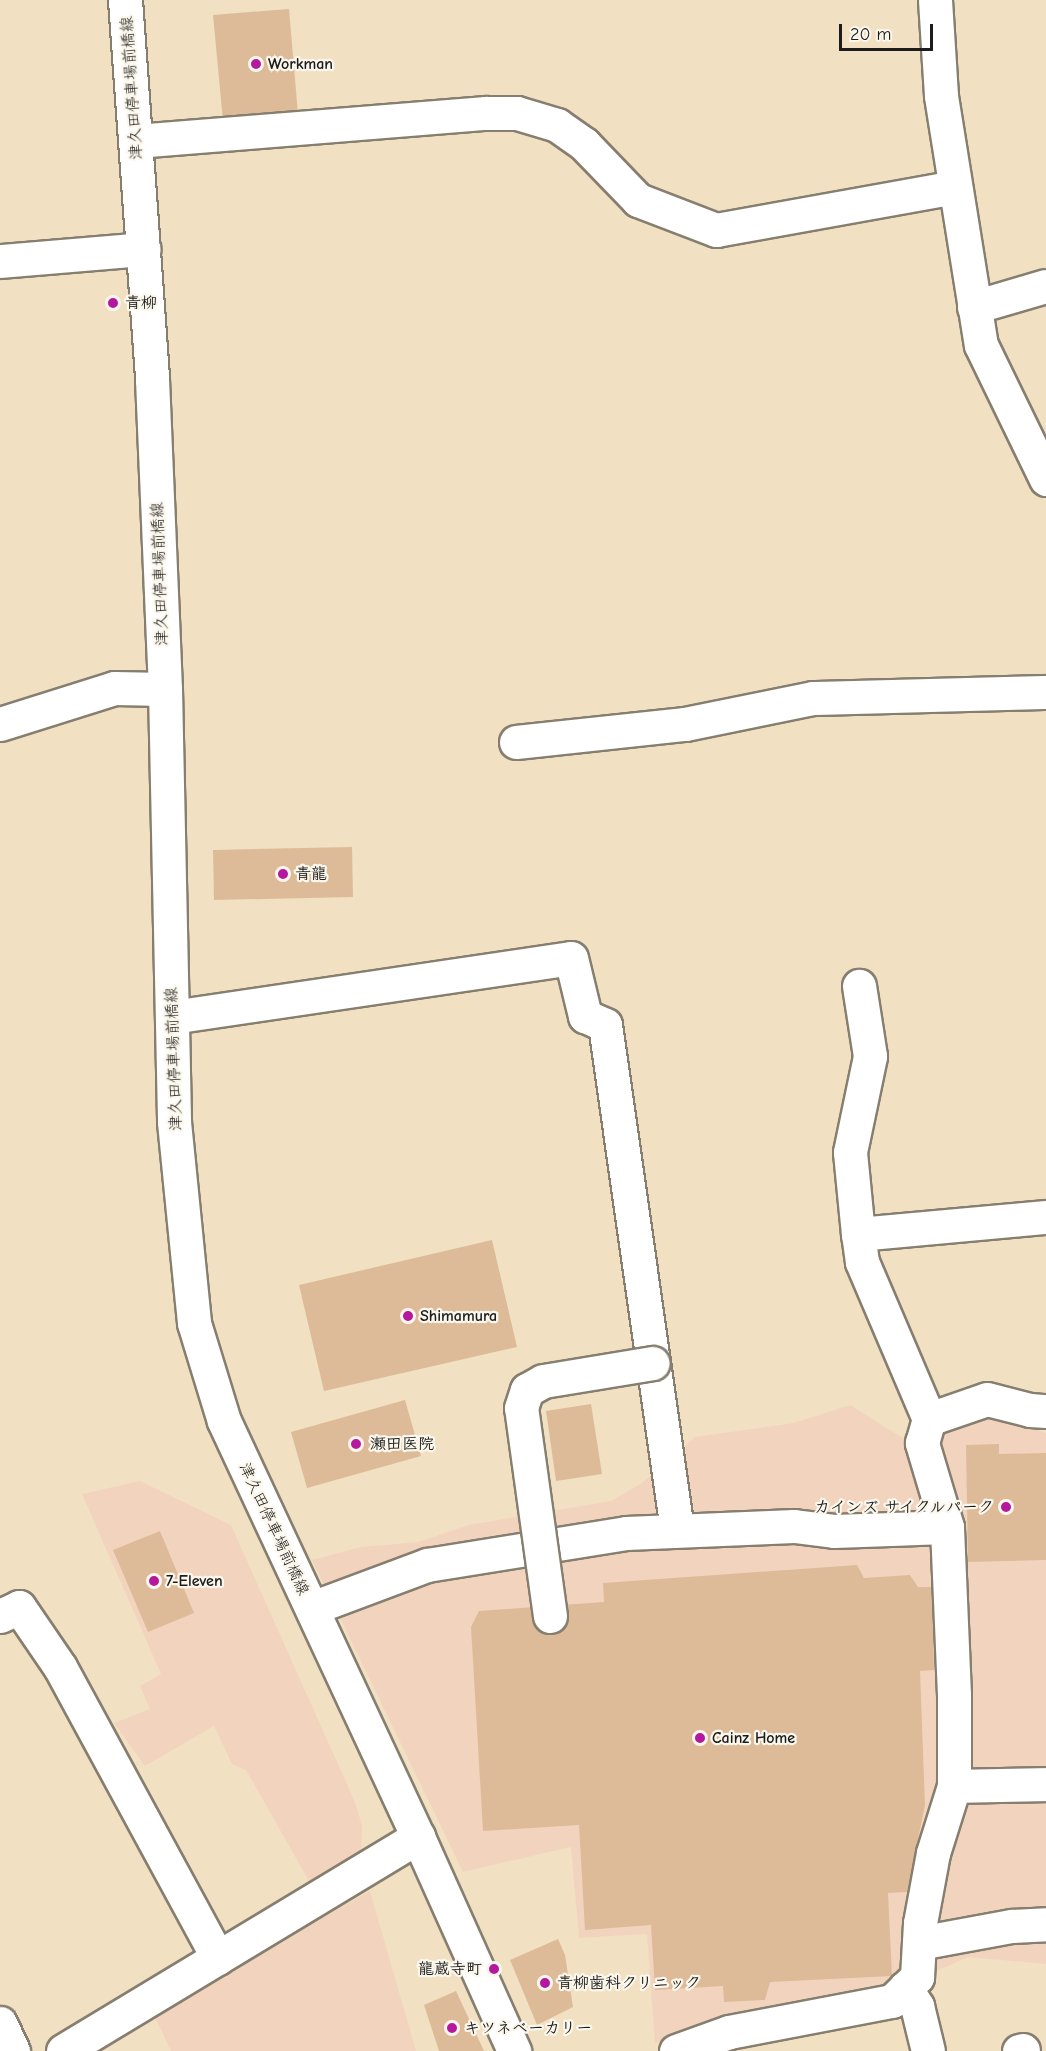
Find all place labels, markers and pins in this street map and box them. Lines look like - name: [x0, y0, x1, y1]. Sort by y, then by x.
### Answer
- place label: Workman: [268, 54, 333, 74]
- marker: Workman: [249, 57, 263, 71]
- place label: 青柳: [125, 293, 157, 313]
- marker: 青柳: [106, 296, 120, 310]
- place label: 青龍: [295, 864, 327, 884]
- marker: 青龍: [276, 867, 290, 881]
- place label: Shimamura: [420, 1306, 497, 1326]
- marker: Shimamura: [401, 1309, 415, 1323]
- place label: 瀬田医院: [370, 1434, 434, 1454]
- marker: 瀬田医院: [347, 1435, 365, 1453]
- place label: カインズ サイクルパーク: [812, 1497, 994, 1517]
- marker: カインズ サイクルパーク: [999, 1500, 1013, 1514]
- place label: 7-Eleven: [166, 1571, 223, 1591]
- marker: 7-Eleven: [147, 1574, 161, 1588]
- place label: Cainz Home: [712, 1728, 795, 1748]
- marker: Cainz Home: [693, 1731, 707, 1745]
- place label: 龍蔵寺町: [418, 1959, 482, 1979]
- marker: 龍蔵寺町: [487, 1962, 501, 1976]
- place label: 青柳歯科クリニック: [557, 1973, 701, 1993]
- marker: 青柳歯科クリニック: [538, 1976, 552, 1990]
- place label: キツネベーカリー: [464, 2018, 592, 2038]
- marker: キツネベーカリー: [445, 2021, 459, 2035]

